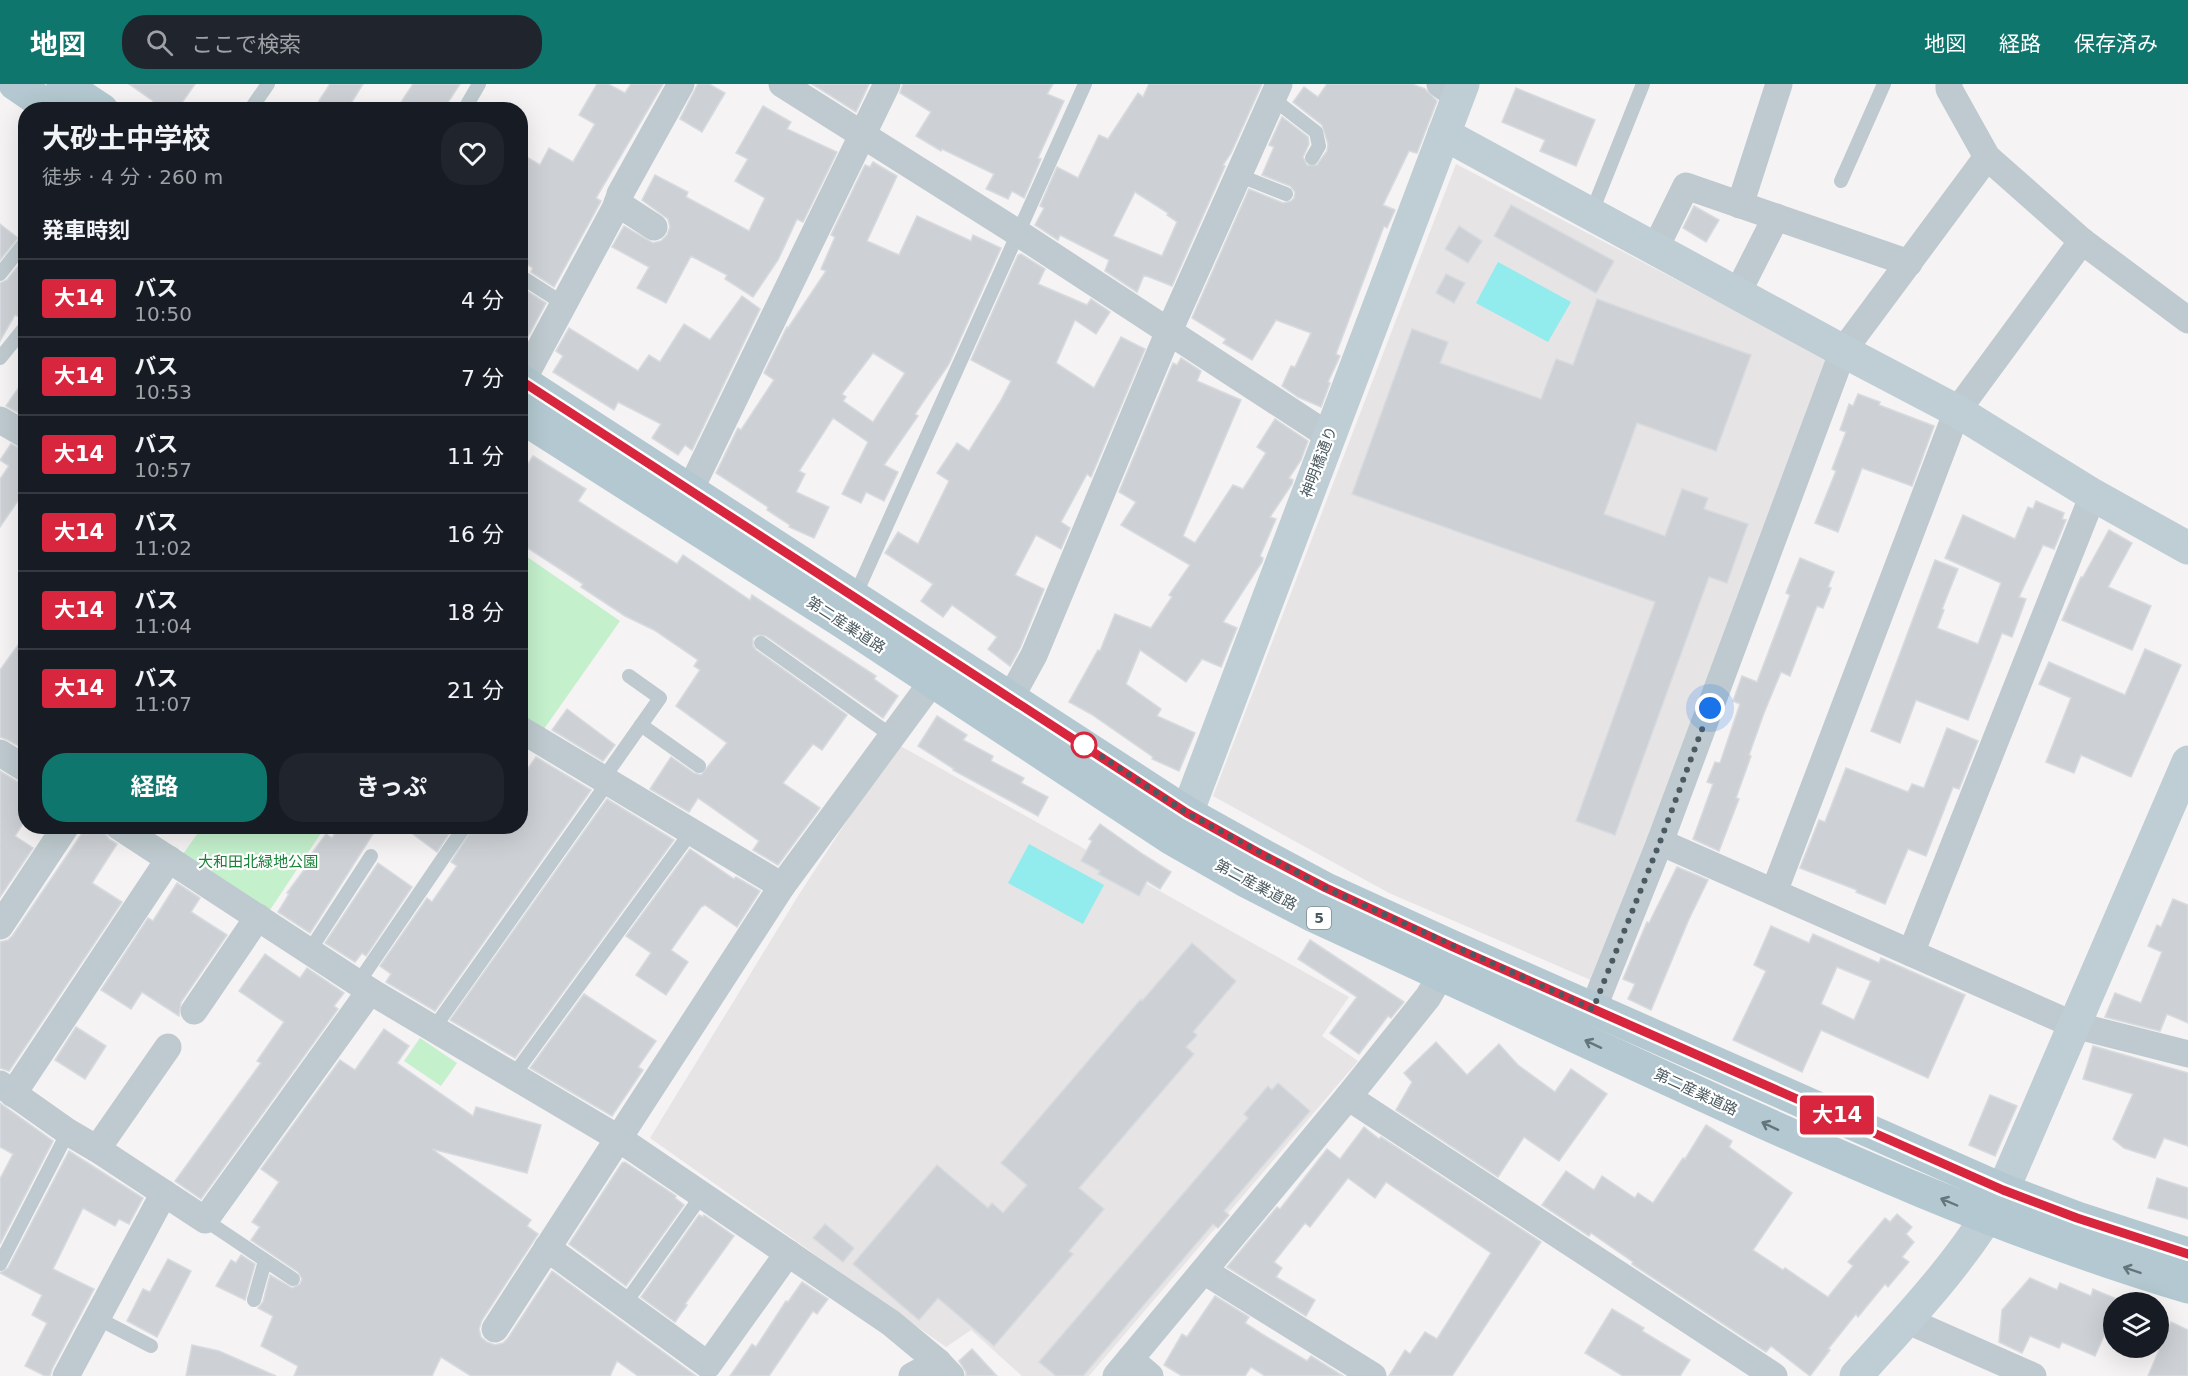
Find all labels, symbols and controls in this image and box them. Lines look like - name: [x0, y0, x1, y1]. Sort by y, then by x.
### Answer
- search box: [122, 15, 542, 69]
- icon: search: [143, 26, 176, 59]
- text: 地図: [30, 28, 86, 61]
- text: ここで検索: [191, 32, 301, 57]
- text: 地図: [1924, 32, 1966, 56]
- text: 経路: [1999, 32, 2041, 56]
- text: 保存済み: [2074, 32, 2158, 56]
- text: 大砂土中学校: [42, 122, 210, 155]
- button: heart: [441, 122, 504, 185]
- text: 徒歩 · 4 分 · 260 m: [42, 165, 223, 189]
- text: 発車時刻: [42, 218, 130, 243]
- text: バス: [134, 276, 178, 301]
- text: 大14: [54, 286, 104, 310]
- text: 4 分: [461, 288, 504, 313]
- text: 10:50: [134, 302, 192, 326]
- text: バス: [134, 354, 178, 379]
- text: 大14: [54, 364, 104, 388]
- text: 7 分: [461, 366, 504, 391]
- text: 10:53: [134, 380, 192, 404]
- street label: 神明橋通り: [1297, 424, 1341, 500]
- text: バス: [134, 432, 178, 457]
- text: 大14: [54, 442, 104, 466]
- text: 11 分: [447, 444, 504, 469]
- text: 10:57: [134, 458, 192, 482]
- text: バス: [134, 510, 178, 535]
- text: 大14: [54, 520, 104, 544]
- text: 16 分: [447, 522, 504, 547]
- text: 11:02: [134, 536, 192, 560]
- text: バス: [134, 588, 178, 613]
- street label: 第二産業道路: [803, 593, 889, 657]
- text: 大14: [54, 598, 104, 622]
- text: 18 分: [447, 600, 504, 625]
- text: 11:04: [134, 614, 192, 638]
- text: バス: [134, 666, 178, 691]
- text: 大14: [54, 676, 104, 700]
- text: 21 分: [447, 678, 504, 703]
- text: 11:07: [134, 692, 192, 716]
- your location: [1695, 693, 1725, 723]
- unlabelled marker: [1071, 732, 1097, 758]
- button: 経路: [42, 753, 267, 822]
- button: きっぷ: [279, 753, 504, 822]
- park label: 大和田北緑地公園: [198, 853, 318, 871]
- street label: 第二産業道路: [1212, 856, 1300, 914]
- road number: 5: [1307, 907, 1331, 929]
- one-way arrow: [1584, 1038, 1602, 1050]
- street label: 第二産業道路: [1651, 1065, 1741, 1119]
- line badge: 大14: [1802, 1096, 1872, 1134]
- text: 大14: [1812, 1103, 1862, 1127]
- one-way arrow: [1761, 1119, 1779, 1131]
- one-way arrow: [1941, 1196, 1959, 1207]
- one-way arrow: [2123, 1263, 2142, 1274]
- map controls: [2103, 1292, 2169, 1358]
- button: layers: [2103, 1292, 2169, 1358]

